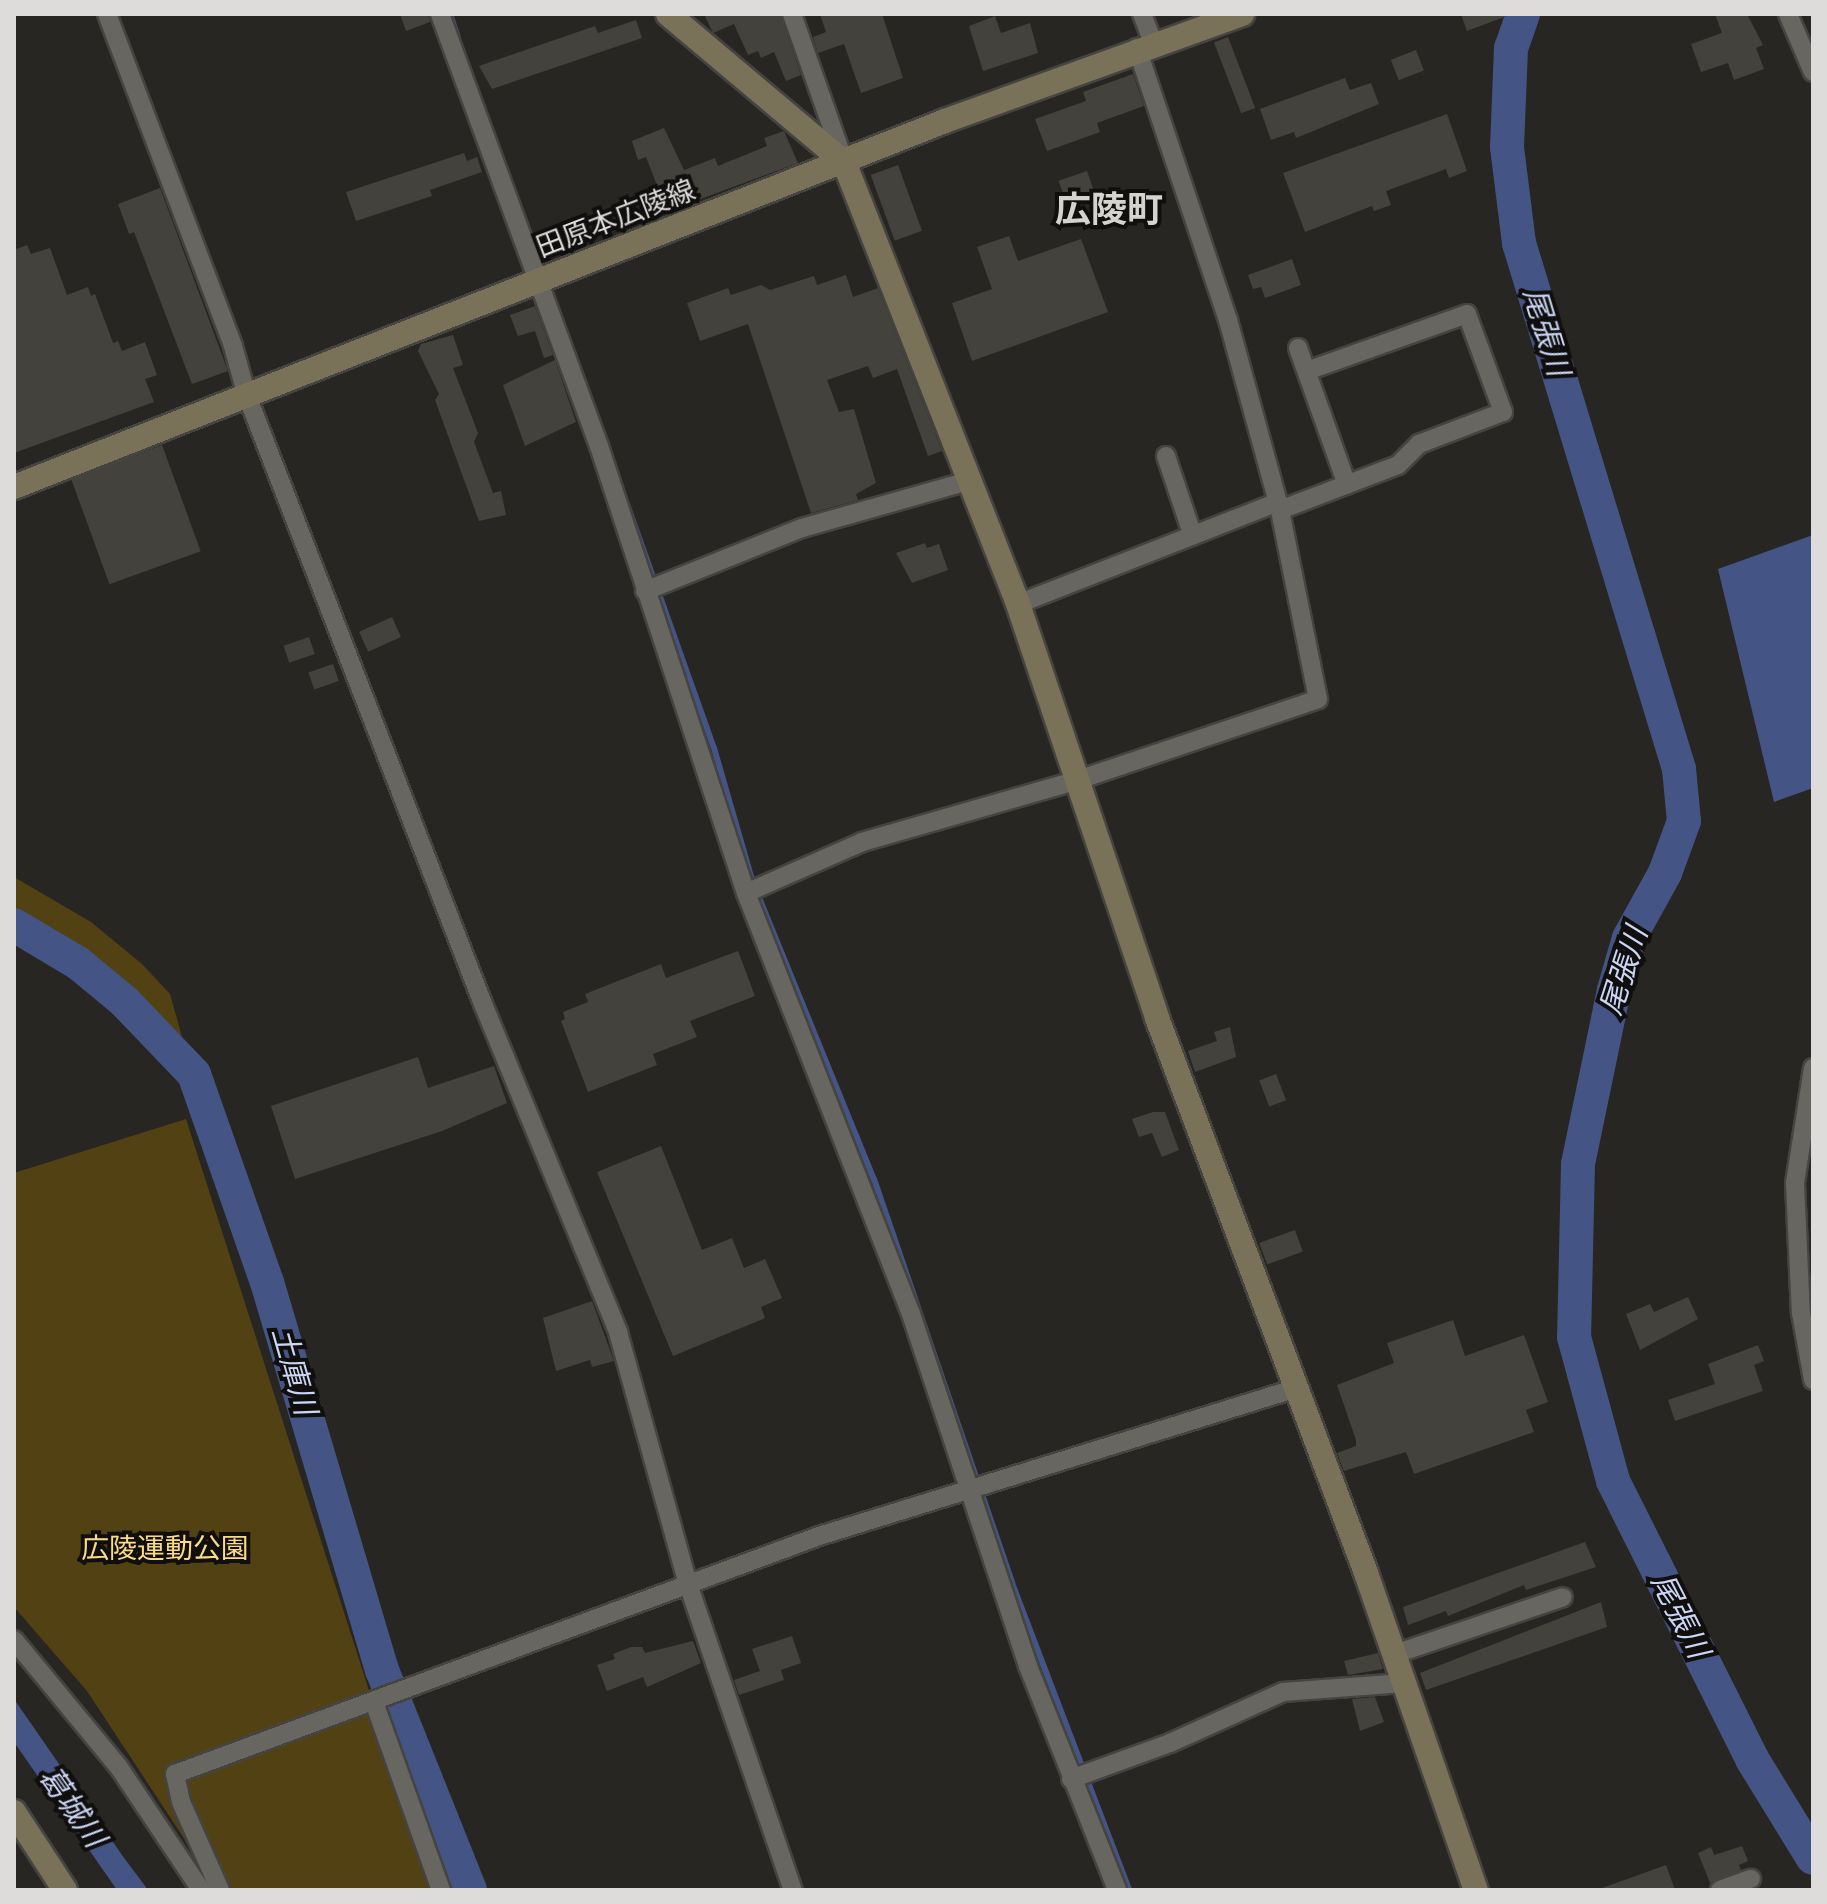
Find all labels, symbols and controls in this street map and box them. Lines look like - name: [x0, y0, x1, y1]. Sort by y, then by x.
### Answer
- street label: 田原本広陵線: [532, 173, 700, 265]
- district label: 広陵町: [1055, 189, 1163, 233]
- water label: 尾張川: [1516, 284, 1576, 380]
- water label: 尾張川: [1593, 923, 1655, 1019]
- water label: 土庫川: [264, 1323, 324, 1419]
- park label: 広陵運動公園: [81, 1532, 249, 1566]
- water label: 尾張川: [1644, 1568, 1716, 1664]
- water label: 葛城川: [31, 1760, 113, 1854]

